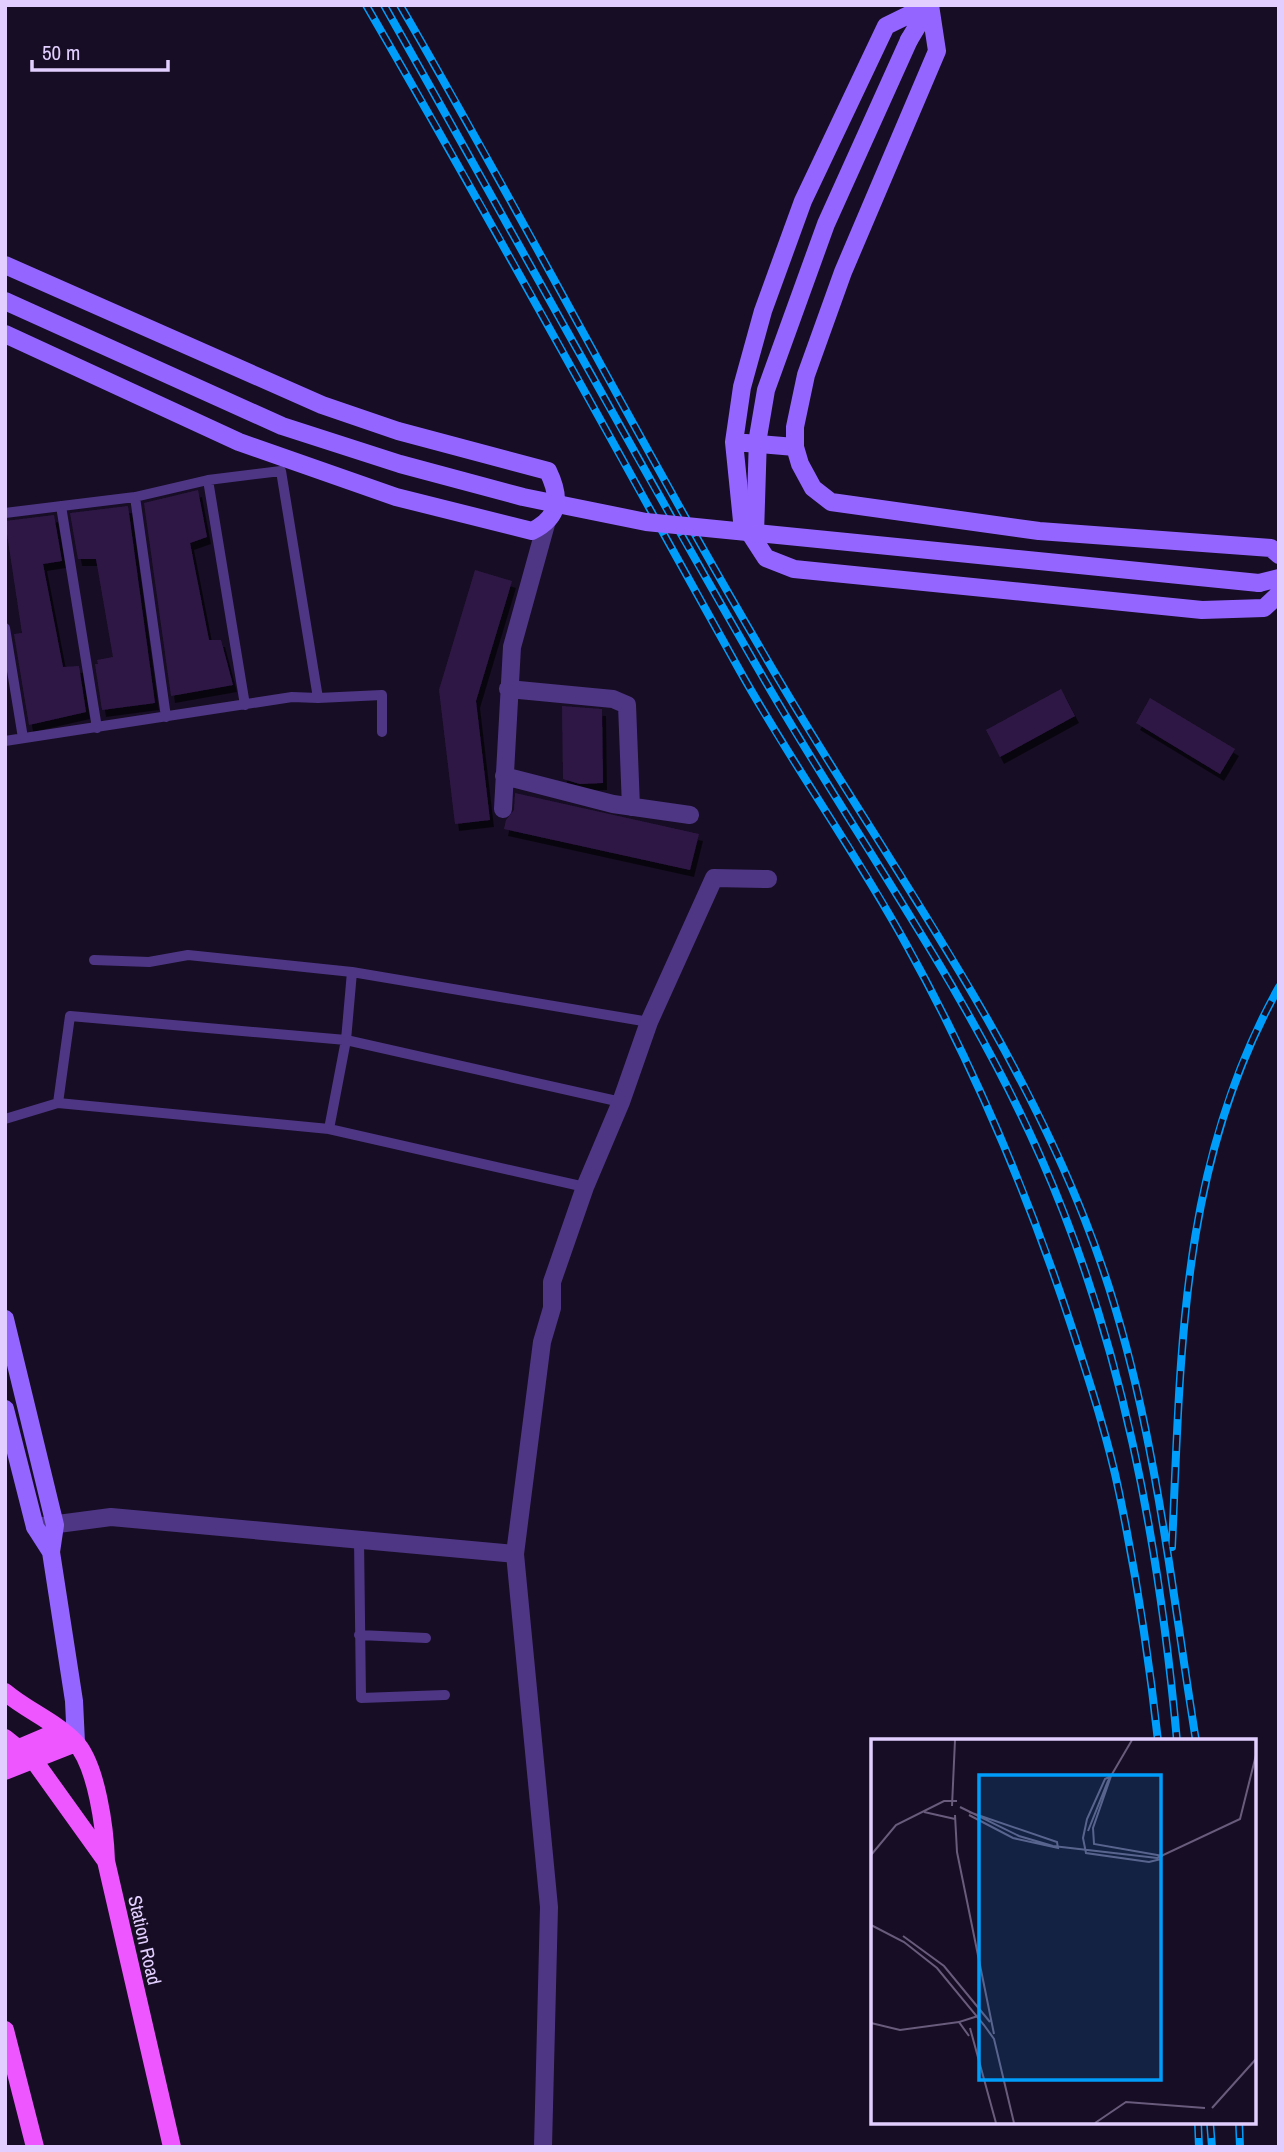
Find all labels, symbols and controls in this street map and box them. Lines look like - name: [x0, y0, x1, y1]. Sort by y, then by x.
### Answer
- scale bar: [32, 28, 168, 72]
- text: 50 m: [42, 38, 80, 67]
- inset map: [871, 1739, 1256, 2124]
- street label: Station Road: [122, 1893, 168, 1987]

